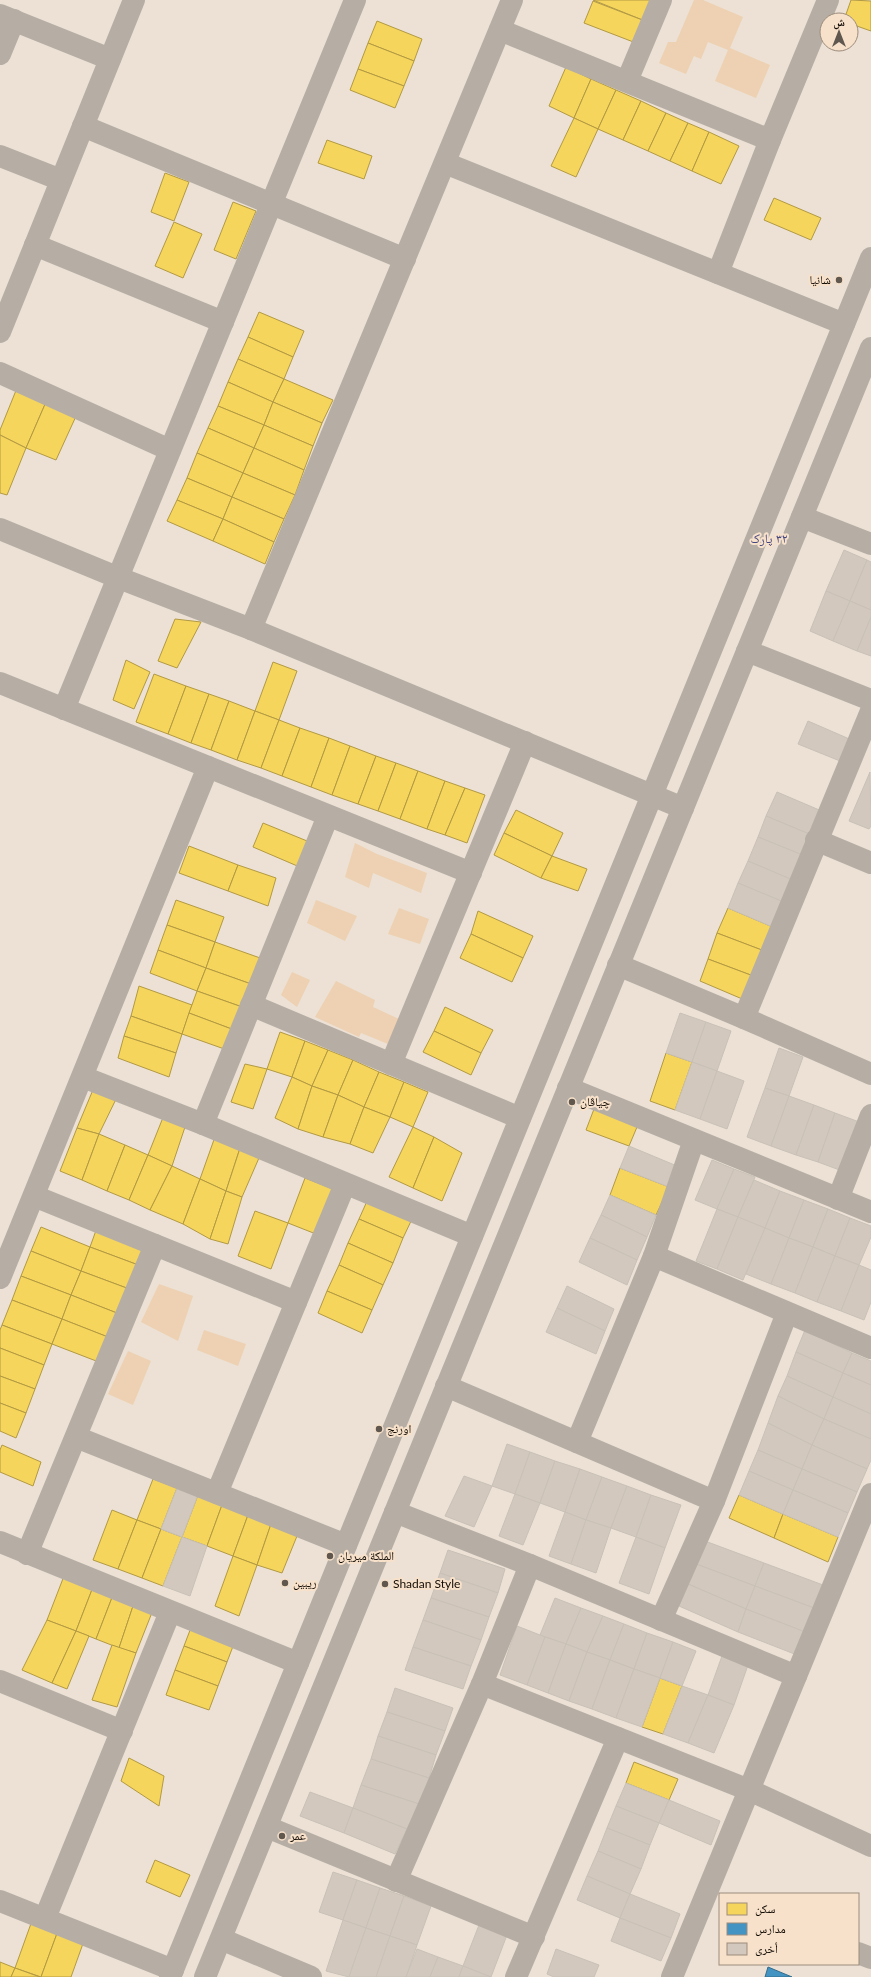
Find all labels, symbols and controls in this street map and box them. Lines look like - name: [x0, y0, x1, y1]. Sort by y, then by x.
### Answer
- north arrow: [819, 12, 859, 52]
- text: ش: [833, 15, 845, 30]
- place label: شانيا: [809, 272, 831, 287]
- marker: شانيا: [834, 275, 844, 285]
- district label: ٣٢ پارک: [750, 530, 788, 547]
- place label: چياڤان: [580, 1094, 610, 1109]
- marker: چياڤان: [567, 1097, 577, 1107]
- place label: اورنج: [387, 1421, 412, 1436]
- marker: اورنج: [374, 1424, 384, 1434]
- place label: الملكة ميريان: [338, 1548, 394, 1563]
- marker: الملكة ميريان: [325, 1551, 335, 1561]
- place label: ريبين: [293, 1575, 317, 1590]
- place label: Shadan Style: [393, 1576, 460, 1591]
- marker: ريبين: [280, 1578, 290, 1588]
- marker: Shadan Style: [380, 1579, 390, 1589]
- place label: عمر: [289, 1828, 306, 1843]
- marker: عمر: [277, 1831, 287, 1841]
- legend: [719, 1893, 859, 1965]
- text: سكن: [755, 1901, 776, 1916]
- text: مدارس: [755, 1921, 786, 1936]
- text: أخرى: [755, 1941, 778, 1956]

